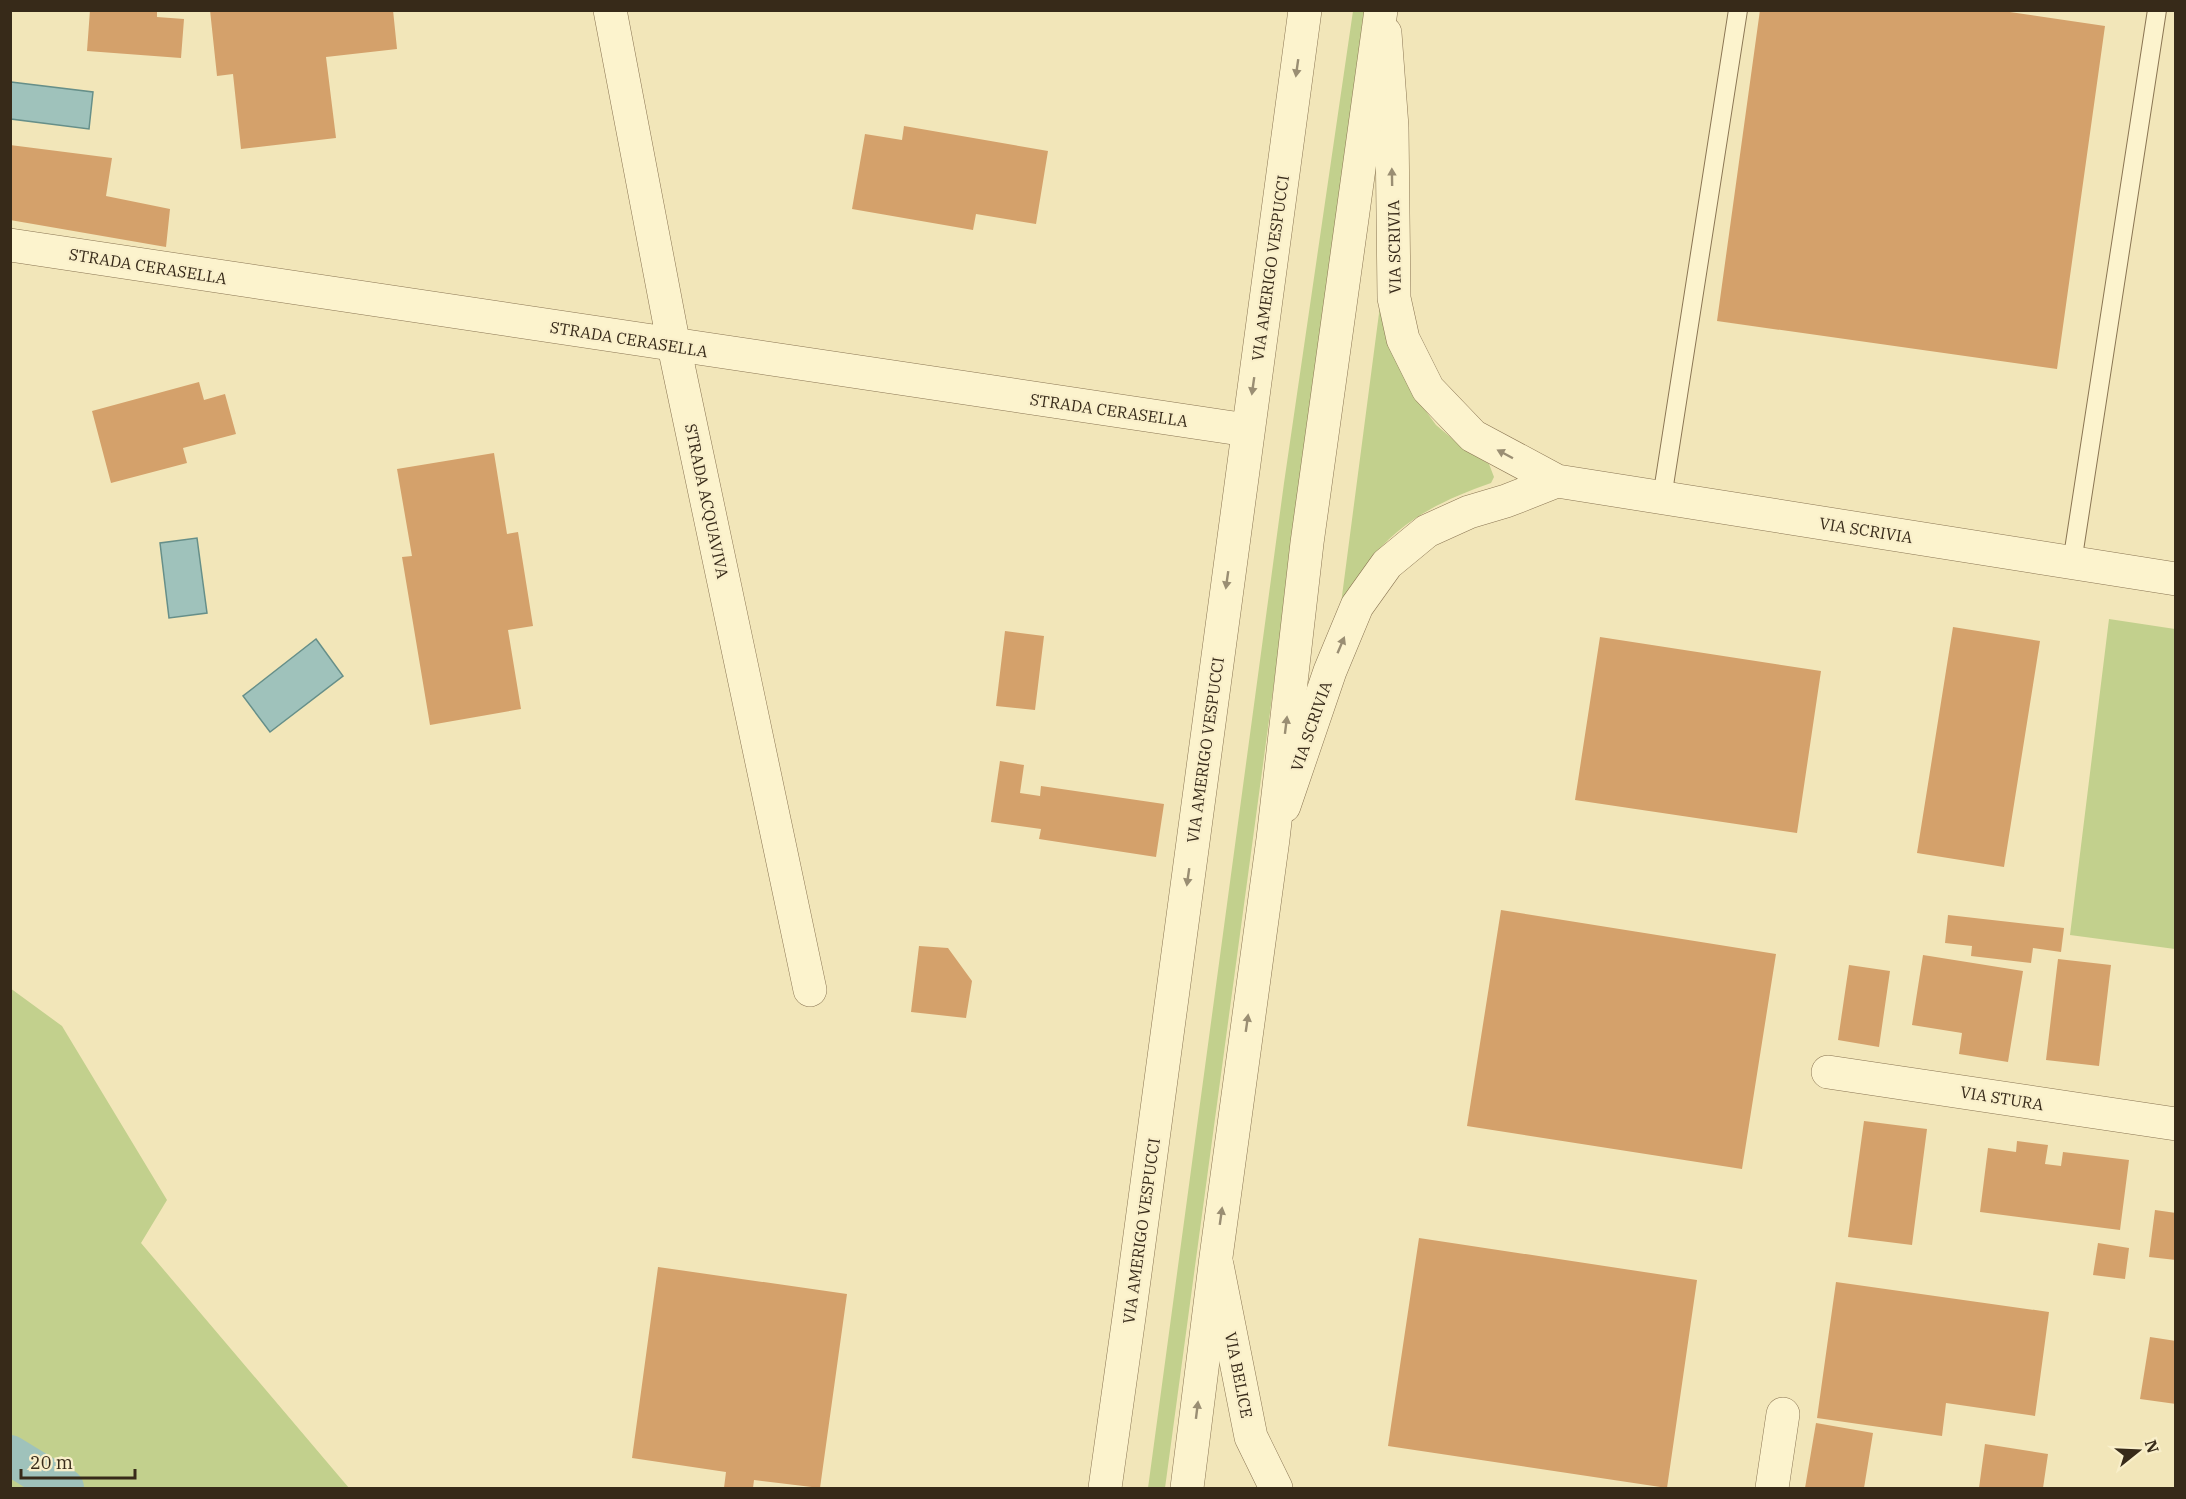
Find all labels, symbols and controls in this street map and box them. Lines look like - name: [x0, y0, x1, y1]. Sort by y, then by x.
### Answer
- one-way arrow: [1293, 59, 1302, 78]
- one-way arrow: [1387, 167, 1397, 186]
- street label: VIA AMERIGO VESPUCCI: [1247, 174, 1293, 362]
- street label: VIA SCRIVIA: [1383, 200, 1405, 294]
- street label: STRADA CERASELLA: [68, 244, 228, 288]
- street label: STRADA CERASELLA: [549, 317, 709, 361]
- one-way arrow: [1249, 377, 1258, 396]
- street label: STRADA CERASELLA: [1029, 389, 1189, 431]
- street label: STRADA ACQUAVIVA: [681, 422, 733, 580]
- one-way arrow: [1496, 449, 1514, 459]
- street label: VIA SCRIVIA: [1818, 513, 1914, 547]
- one-way arrow: [1223, 570, 1232, 589]
- one-way arrow: [1337, 636, 1346, 654]
- street label: VIA AMERIGO VESPUCCI: [1182, 656, 1228, 844]
- street label: VIA SCRIVIA: [1286, 678, 1336, 774]
- one-way arrow: [1281, 716, 1290, 735]
- one-way arrow: [1184, 868, 1193, 887]
- one-way arrow: [1243, 1013, 1252, 1032]
- street label: VIA STURA: [1959, 1082, 2045, 1114]
- street label: VIA AMERIGO VESPUCCI: [1118, 1137, 1164, 1325]
- one-way arrow: [1216, 1206, 1226, 1225]
- street label: VIA BELICE: [1221, 1330, 1257, 1420]
- one-way arrow: [1193, 1400, 1202, 1419]
- north arrow: [2108, 1421, 2168, 1481]
- text: N: [2141, 1437, 2164, 1455]
- scale bar: [21, 1442, 135, 1480]
- text: 20 m: [30, 1451, 73, 1474]

